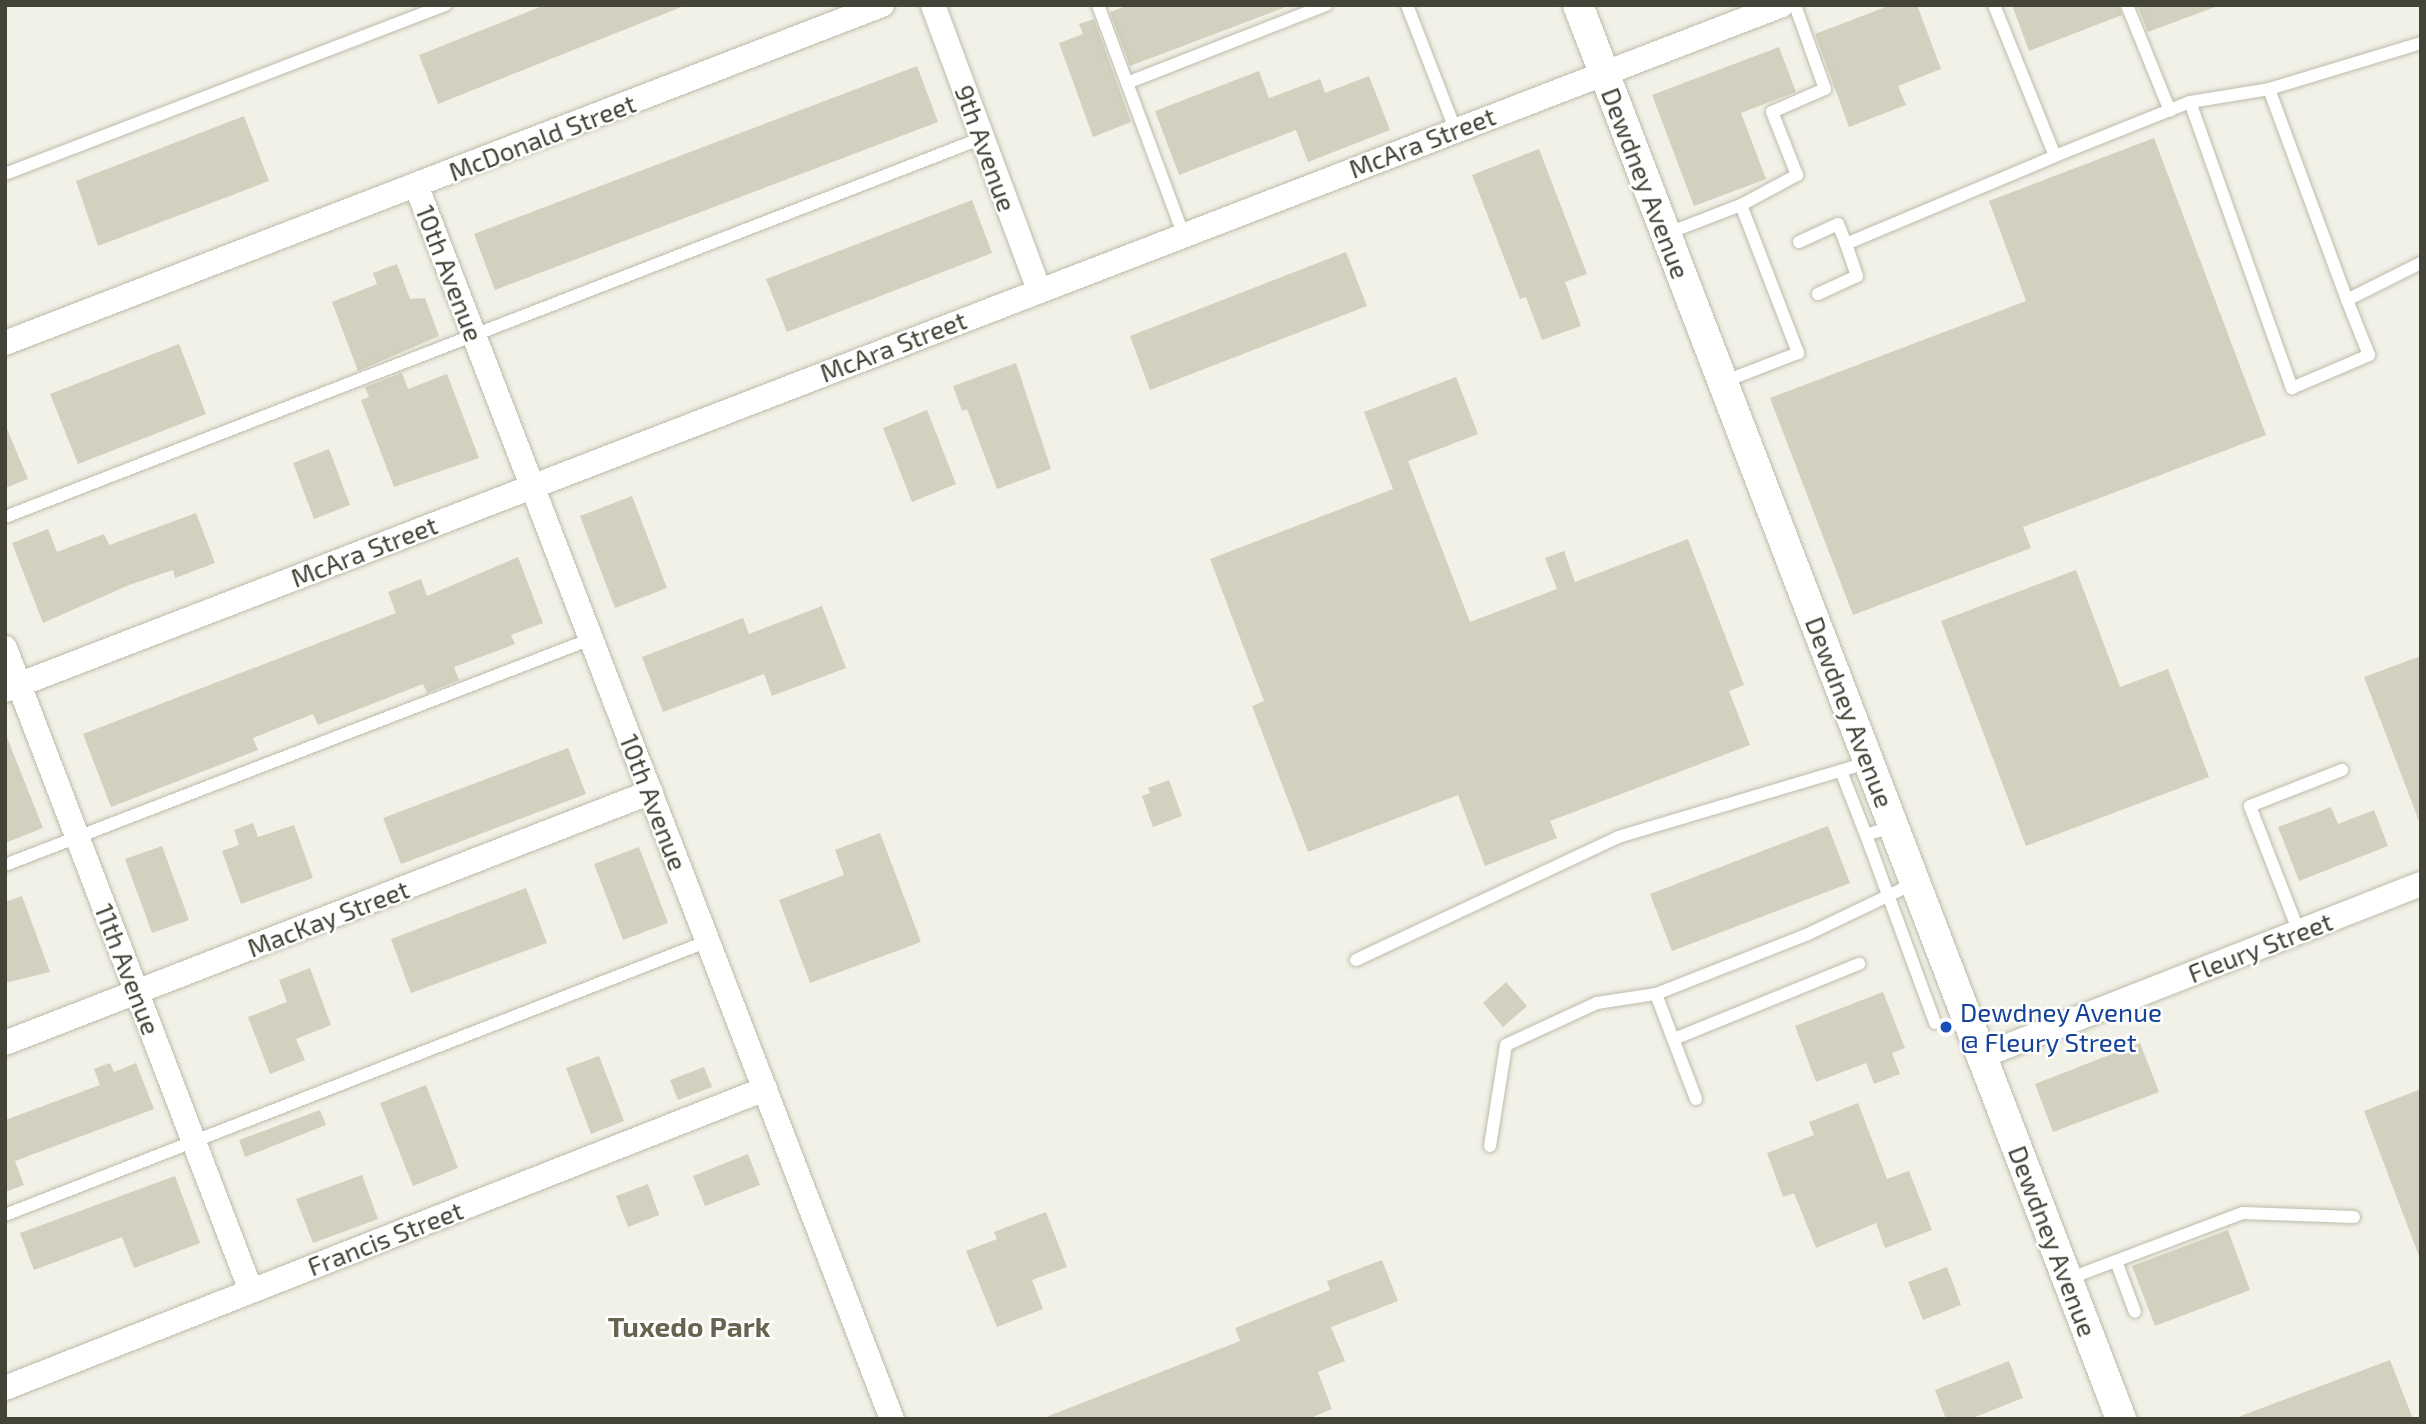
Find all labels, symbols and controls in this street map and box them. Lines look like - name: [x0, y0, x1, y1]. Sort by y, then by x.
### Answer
- street label: 9th Avenue: [949, 80, 1023, 216]
- street label: Dewdney Avenue: [1595, 83, 1697, 283]
- street label: McDonald Street: [444, 87, 640, 187]
- street label: McAra Street: [1344, 100, 1500, 184]
- street label: 10th Avenue: [410, 200, 490, 346]
- street label: McAra Street: [815, 304, 971, 388]
- street label: McAra Street: [286, 509, 442, 593]
- street label: Dewdney Avenue: [1799, 612, 1901, 812]
- street label: 10th Avenue: [614, 729, 694, 875]
- street label: MacKay Street: [242, 873, 414, 963]
- street label: 11th Avenue: [89, 899, 167, 1039]
- street label: Fleury Street: [2183, 905, 2337, 989]
- place label: Dewdney Avenue @ Fleury Street: [1960, 996, 2163, 1058]
- marker: Dewdney Avenue @ Fleury Street: [1938, 1019, 1954, 1035]
- street label: Dewdney Avenue: [2002, 1141, 2104, 1341]
- street label: Francis Street: [303, 1194, 467, 1282]
- district label: Tuxedo Park: [608, 1309, 770, 1343]

